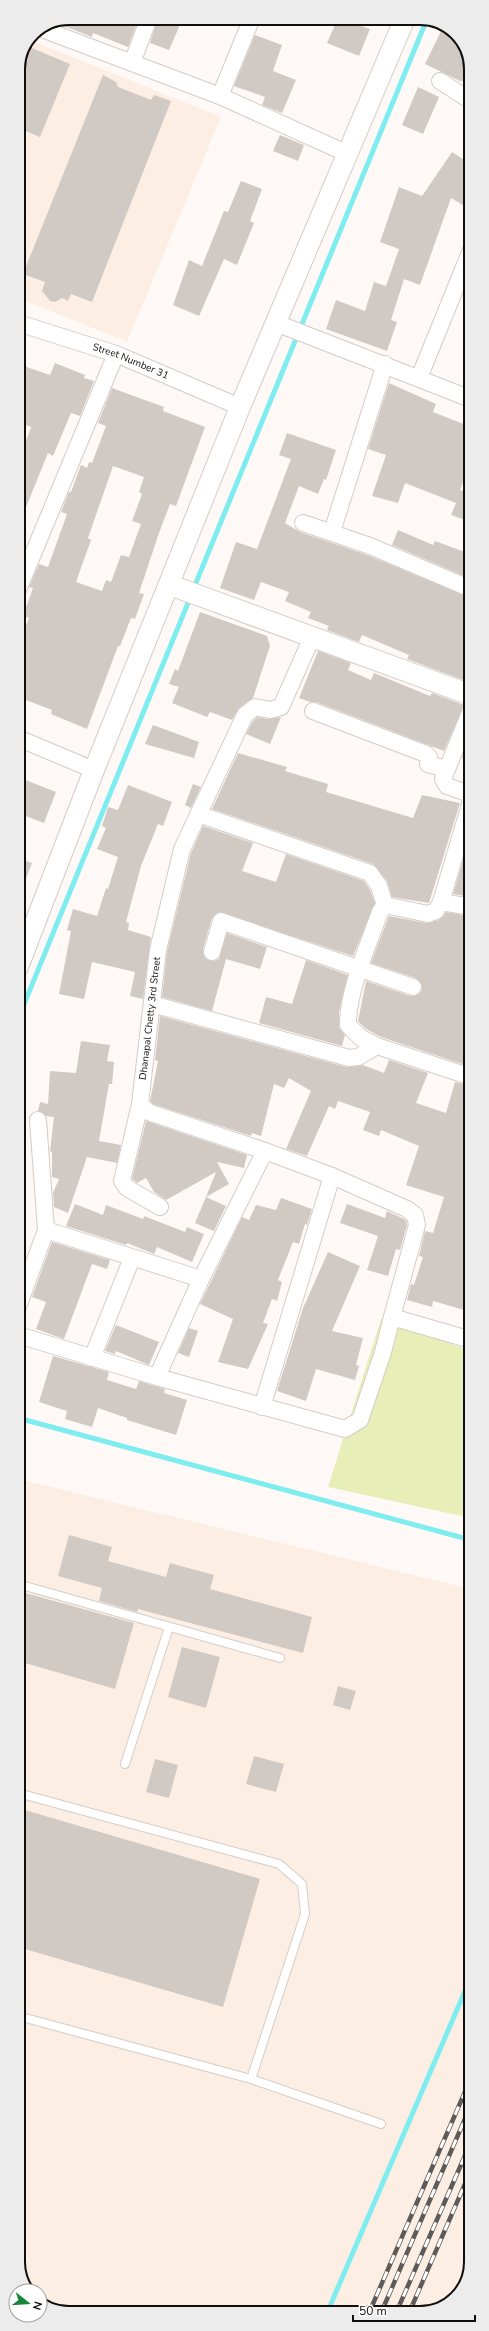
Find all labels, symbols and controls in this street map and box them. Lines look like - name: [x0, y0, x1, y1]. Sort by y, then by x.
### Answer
- street label: Street Number 31: [91, 340, 171, 383]
- street label: Dhanapal Chetty 3rd Street: [136, 956, 164, 1081]
- north arrow: [8, 2283, 48, 2323]
- scale bar: [353, 2297, 475, 2323]
- text: N: [29, 2300, 45, 2312]
- text: 50 m: [359, 2303, 387, 2319]

